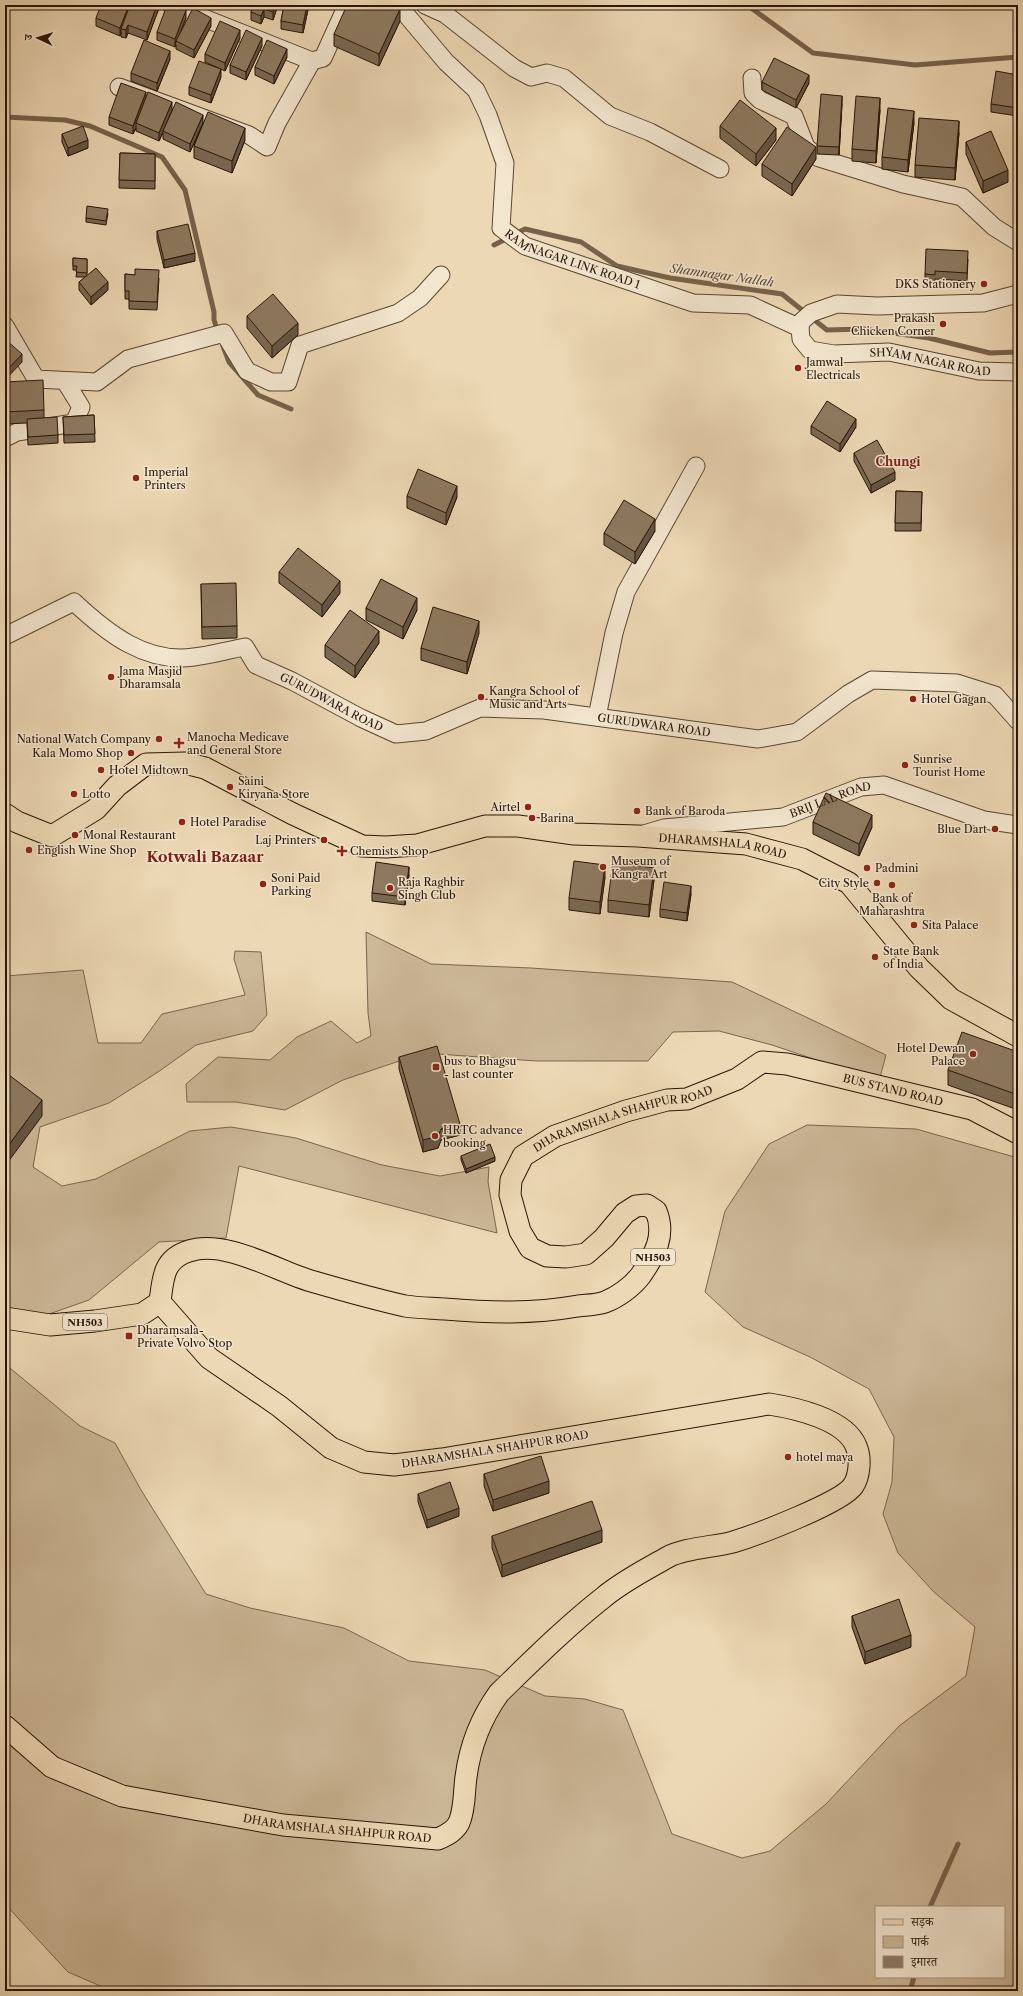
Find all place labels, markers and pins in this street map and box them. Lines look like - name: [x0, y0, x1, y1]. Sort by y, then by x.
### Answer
- place label: DKS Stationery: [895, 277, 977, 291]
- marker: DKS Stationery: [979, 279, 989, 289]
- place label: Prakash Chicken Corner: [851, 311, 935, 338]
- marker: Prakash Chicken Corner: [938, 319, 948, 329]
- place label: Jamwal Electricals: [804, 355, 861, 382]
- marker: Jamwal Electricals: [793, 363, 803, 373]
- place label: Imperial Printers: [144, 465, 189, 492]
- marker: Imperial Printers: [131, 473, 141, 483]
- place label: Jama Masjid Dharamsala: [117, 664, 182, 691]
- marker: Jama Masjid Dharamsala: [106, 672, 116, 682]
- place label: Kangra School of Music and Arts: [489, 684, 581, 711]
- marker: Kangra School of Music and Arts: [476, 692, 486, 702]
- place label: Hotel Gagan: [921, 692, 986, 706]
- marker: Hotel Gagan: [908, 694, 918, 704]
- place label: Manocha Medicave and General Store: [187, 730, 289, 757]
- place label: National Watch Company: [17, 732, 152, 746]
- marker: National Watch Company: [154, 734, 164, 744]
- marker: Manocha Medicave and General Store: [174, 738, 184, 748]
- place label: Kala Momo Shop: [32, 746, 123, 760]
- marker: Kala Momo Shop: [126, 748, 136, 758]
- place label: Sunrise Tourist Home: [913, 752, 986, 779]
- marker: Sunrise Tourist Home: [900, 760, 910, 770]
- place label: Hotel Midtown: [109, 763, 189, 777]
- marker: Hotel Midtown: [96, 765, 106, 775]
- place label: Saini Kiryana Store: [238, 774, 310, 801]
- marker: Saini Kiryana Store: [225, 782, 235, 792]
- place label: Lotto: [82, 787, 111, 801]
- marker: Lotto: [69, 789, 79, 799]
- place label: Airtel: [490, 800, 521, 814]
- marker: Airtel: [523, 802, 533, 812]
- place label: Bank of Baroda: [645, 804, 725, 818]
- marker: Bank of Baroda: [632, 806, 642, 816]
- place label: Barina: [540, 811, 574, 825]
- marker: Barina: [527, 813, 537, 823]
- place label: Hotel Paradise: [190, 815, 266, 829]
- marker: Hotel Paradise: [177, 817, 187, 827]
- place label: Blue Dart: [937, 822, 987, 836]
- marker: Blue Dart: [990, 824, 1000, 834]
- place label: Monal Restaurant: [83, 828, 176, 842]
- marker: Monal Restaurant: [70, 830, 80, 840]
- place label: Laj Printers: [255, 833, 316, 847]
- marker: Laj Printers: [319, 835, 329, 845]
- place label: English Wine Shop: [37, 843, 137, 857]
- place label: Chemists Shop: [350, 844, 429, 858]
- marker: English Wine Shop: [24, 845, 34, 855]
- marker: Chemists Shop: [337, 846, 347, 856]
- place label: Museum of Kangra Art: [611, 854, 672, 881]
- place label: Padmini: [875, 861, 919, 875]
- marker: Museum of Kangra Art: [598, 862, 608, 872]
- marker: Padmini: [862, 863, 872, 873]
- place label: Soni Paid Parking: [271, 871, 321, 898]
- place label: Raja Raghbir Singh Club: [398, 875, 465, 902]
- place label: City Style: [819, 876, 869, 890]
- marker: City Style: [872, 878, 882, 888]
- marker: Soni Paid Parking: [258, 879, 268, 889]
- marker: Bank of Maharashtra: [887, 880, 897, 890]
- marker: Raja Raghbir Singh Club: [385, 883, 395, 893]
- place label: Bank of Maharashtra: [859, 891, 925, 918]
- place label: Sita Palace: [922, 918, 978, 932]
- marker: Sita Palace: [909, 920, 919, 930]
- place label: State Bank of India: [883, 944, 940, 971]
- marker: State Bank of India: [870, 952, 880, 962]
- place label: Hotel Dewan Palace: [896, 1041, 965, 1068]
- marker: Hotel Dewan Palace: [968, 1049, 978, 1059]
- place label: bus to Bhagsu - last counter: [444, 1054, 517, 1081]
- marker: bus to Bhagsu - last counter: [431, 1062, 441, 1072]
- place label: HRTC advance booking: [443, 1123, 523, 1150]
- marker: HRTC advance booking: [430, 1131, 440, 1141]
- place label: Dharamsala- Private Volvo Stop: [137, 1323, 233, 1350]
- marker: Dharamsala- Private Volvo Stop: [124, 1331, 134, 1341]
- place label: hotel maya: [796, 1450, 853, 1464]
- marker: hotel maya: [783, 1452, 793, 1462]

